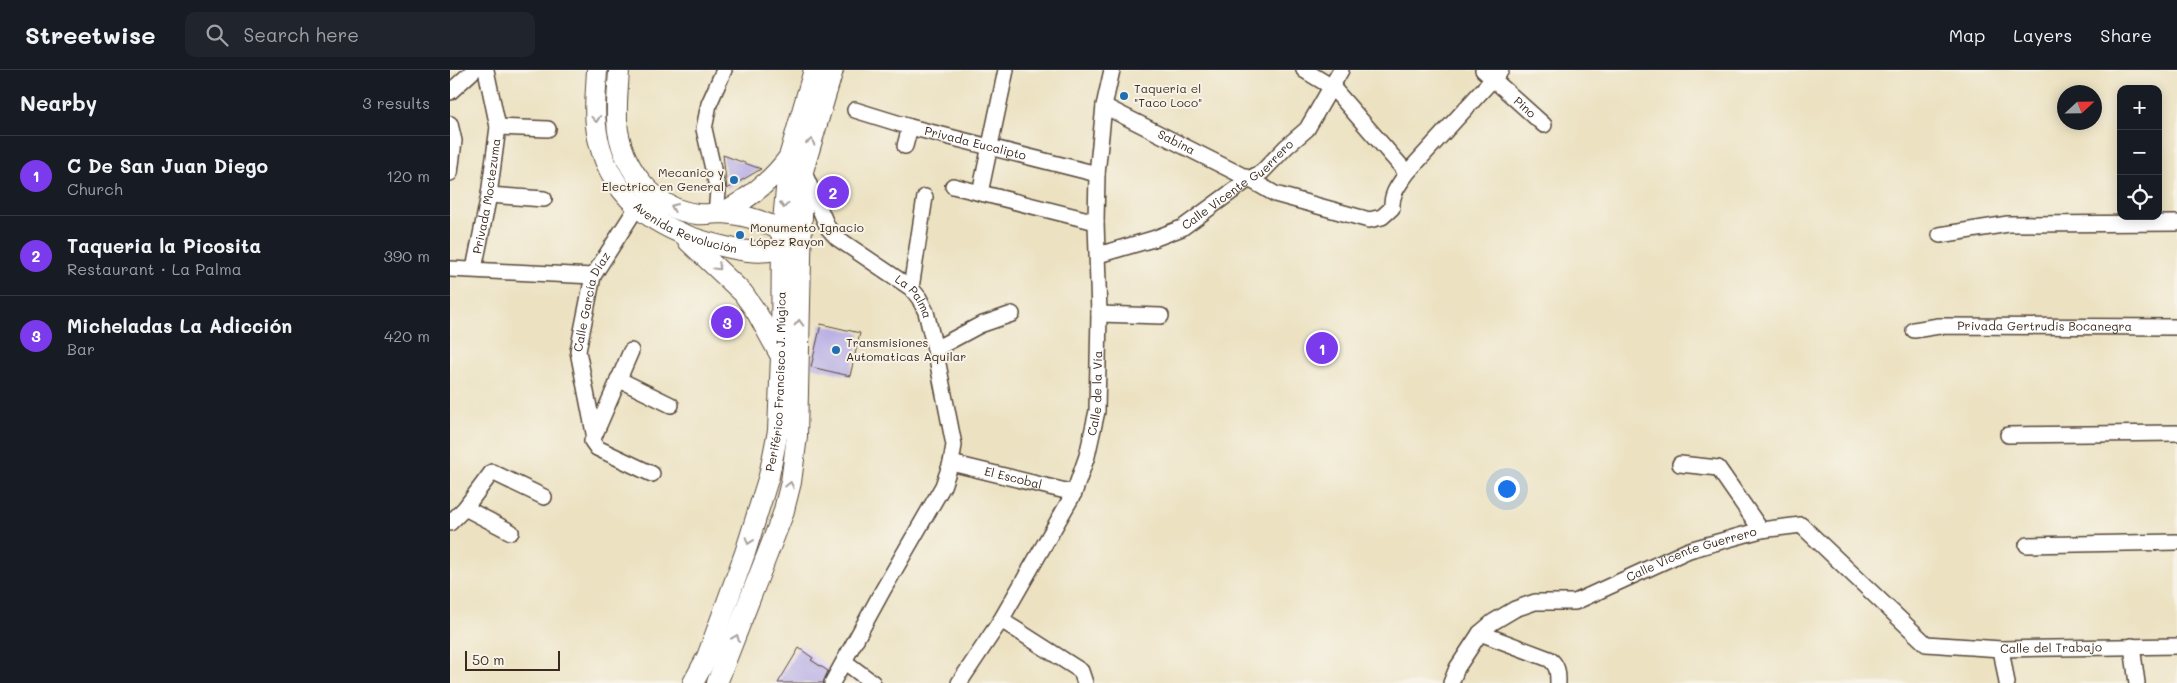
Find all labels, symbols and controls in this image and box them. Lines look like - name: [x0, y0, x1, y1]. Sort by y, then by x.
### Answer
- search box: [185, 12, 535, 57]
- text: Streetwise: [25, 19, 155, 50]
- icon: search: [203, 21, 231, 49]
- text: Search here: [243, 22, 359, 47]
- text: Map: [1949, 23, 1985, 47]
- text: Layers: [2013, 23, 2072, 47]
- text: Share: [2100, 23, 2152, 47]
- place label: Taqueria el "Taco Loco": [1134, 80, 1202, 110]
- north arrow: [2057, 85, 2102, 130]
- map controls: [2117, 85, 2162, 220]
- button: +: [2117, 85, 2162, 130]
- text: Nearby: [20, 89, 97, 116]
- marker: Taqueria el "Taco Loco": [1118, 90, 1130, 102]
- text: 3 results: [362, 92, 430, 113]
- street label: Pino: [1511, 93, 1540, 121]
- one-way arrow: [590, 115, 601, 123]
- street label: Privada Eucalipto: [923, 122, 1028, 163]
- street label: Sabina: [1155, 125, 1198, 158]
- button: −: [2117, 130, 2162, 175]
- street label: Calle Vicente Guerrero: [1178, 135, 1296, 233]
- street label: Privada Moctezuma: [468, 137, 503, 255]
- one-way arrow: [806, 138, 816, 147]
- text: C De San Juan Diego: [67, 153, 268, 178]
- place label: Mecanico y Electrico en General: [602, 164, 724, 194]
- text: 1: [32, 165, 40, 186]
- text: 120 m: [386, 165, 430, 186]
- pin: 2: [817, 173, 849, 211]
- marker: Mecanico y Electrico en General: [728, 174, 740, 186]
- button: locate: [2117, 175, 2162, 220]
- text: Church: [67, 178, 123, 199]
- street label: Avenida Revolución: [630, 198, 739, 256]
- one-way arrow: [779, 202, 790, 210]
- one-way arrow: [670, 203, 679, 213]
- place label: Monumento Ignacio López Rayon: [750, 219, 864, 249]
- marker: Monumento Ignacio López Rayon: [734, 229, 746, 241]
- text: Taqueria la Picosita: [67, 233, 261, 258]
- text: 2: [32, 245, 40, 266]
- text: 390 m: [383, 245, 430, 266]
- street label: Calle García Díaz: [569, 248, 614, 353]
- text: Restaurant · La Palma: [67, 258, 242, 279]
- one-way arrow: [712, 261, 721, 270]
- street label: La Palma: [892, 271, 936, 320]
- street label: Periférico Francisco J. Múgica: [761, 291, 789, 473]
- pin: 3: [711, 303, 743, 341]
- text: Micheladas La Adicción: [67, 313, 292, 338]
- street label: Privada Gertrudis Bocanegra: [1957, 317, 2132, 334]
- one-way arrow: [794, 319, 804, 326]
- text: 3: [31, 325, 41, 346]
- text: 420 m: [384, 325, 430, 346]
- pin: 1: [1306, 329, 1338, 367]
- place label: Transmisiones Automaticas Aquilar: [846, 334, 966, 364]
- text: Bar: [67, 338, 95, 359]
- marker: Transmisiones Automaticas Aquilar: [830, 344, 842, 356]
- street label: Calle de la Vía: [1083, 351, 1105, 437]
- street label: El Escobal: [983, 462, 1044, 492]
- your location: [1494, 476, 1520, 502]
- one-way arrow: [784, 481, 795, 490]
- street label: Calle Vicente Guerrero: [1623, 523, 1758, 585]
- one-way arrow: [745, 537, 755, 545]
- one-way arrow: [730, 634, 740, 643]
- street label: Calle del Trabajo: [2000, 638, 2102, 656]
- scale bar: [465, 648, 560, 671]
- text: 50 m: [472, 650, 504, 669]

